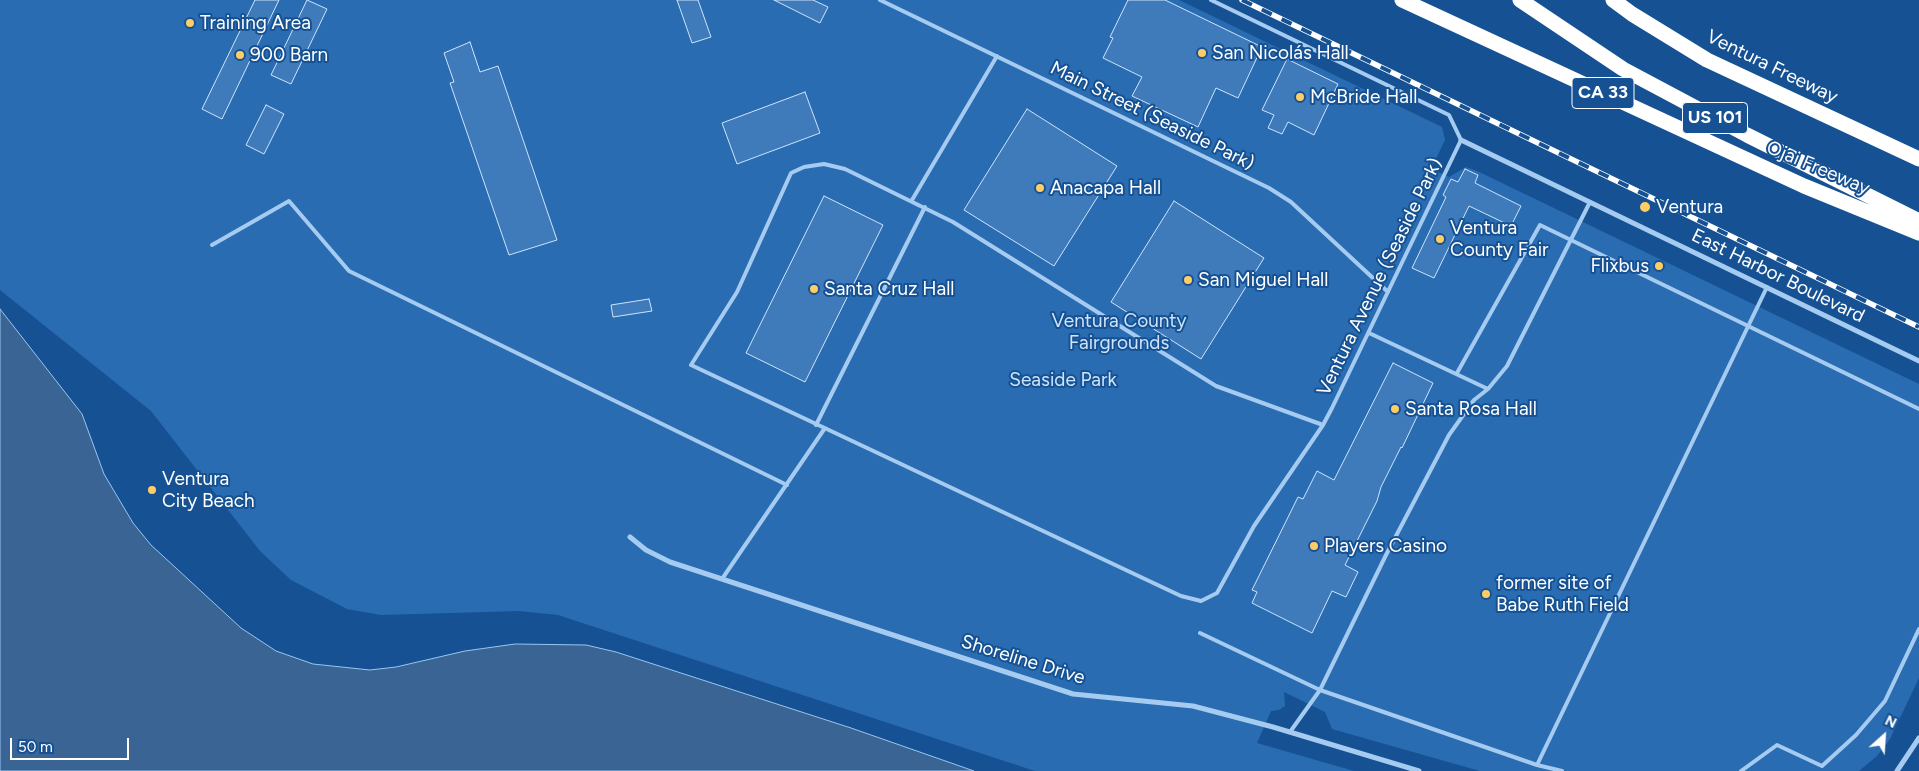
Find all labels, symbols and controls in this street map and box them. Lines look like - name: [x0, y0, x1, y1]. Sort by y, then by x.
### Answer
- place label: Training Area: [200, 12, 311, 34]
- marker: Training Area: [184, 17, 196, 29]
- street label: Ventura Freeway: [1703, 25, 1841, 109]
- place label: San Nicolás Hall: [1212, 42, 1349, 64]
- place label: 900 Barn: [250, 44, 328, 66]
- marker: San Nicolás Hall: [1196, 47, 1208, 59]
- marker: 900 Barn: [234, 49, 246, 61]
- street label: Main Street (Seaside Park): [1046, 57, 1258, 175]
- road number: CA 33: [1572, 78, 1634, 109]
- place label: McBride Hall: [1310, 86, 1417, 108]
- marker: McBride Hall: [1294, 91, 1306, 103]
- road number: US 101: [1682, 102, 1748, 134]
- street label: Ojai Freeway: [1763, 136, 1873, 200]
- street label: Ventura Avenue (Seaside Park): [1312, 154, 1448, 400]
- place label: Anacapa Hall: [1050, 177, 1161, 199]
- marker: Anacapa Hall: [1034, 182, 1046, 194]
- place label: Ventura: [1656, 196, 1723, 218]
- marker: Ventura: [1638, 200, 1652, 214]
- place label: Ventura County Fair: [1450, 217, 1549, 261]
- street label: East Harbor Boulevard: [1688, 224, 1868, 328]
- marker: Ventura County Fair: [1434, 233, 1446, 245]
- place label: Flixbus: [1590, 255, 1649, 277]
- marker: Flixbus: [1653, 260, 1665, 272]
- place label: San Miguel Hall: [1198, 269, 1328, 291]
- marker: San Miguel Hall: [1182, 274, 1194, 286]
- place label: Santa Cruz Hall: [824, 278, 955, 300]
- marker: Santa Cruz Hall: [808, 283, 820, 295]
- park label: Ventura County Fairgrounds: [1051, 310, 1187, 354]
- park label: Seaside Park: [1009, 369, 1117, 391]
- place label: Santa Rosa Hall: [1405, 398, 1537, 420]
- marker: Santa Rosa Hall: [1389, 403, 1401, 415]
- place label: Ventura City Beach: [162, 468, 255, 512]
- marker: Ventura City Beach: [146, 484, 158, 496]
- place label: Players Casino: [1324, 535, 1447, 557]
- marker: Players Casino: [1308, 540, 1320, 552]
- place label: former site of Babe Ruth Field: [1496, 572, 1629, 616]
- marker: former site of Babe Ruth Field: [1480, 588, 1492, 600]
- street label: Shoreline Drive: [958, 630, 1088, 690]
- north arrow: [1859, 711, 1909, 761]
- text: N: [1882, 712, 1899, 732]
- scale bar: [12, 728, 131, 760]
- text: 50 m: [18, 738, 53, 756]

